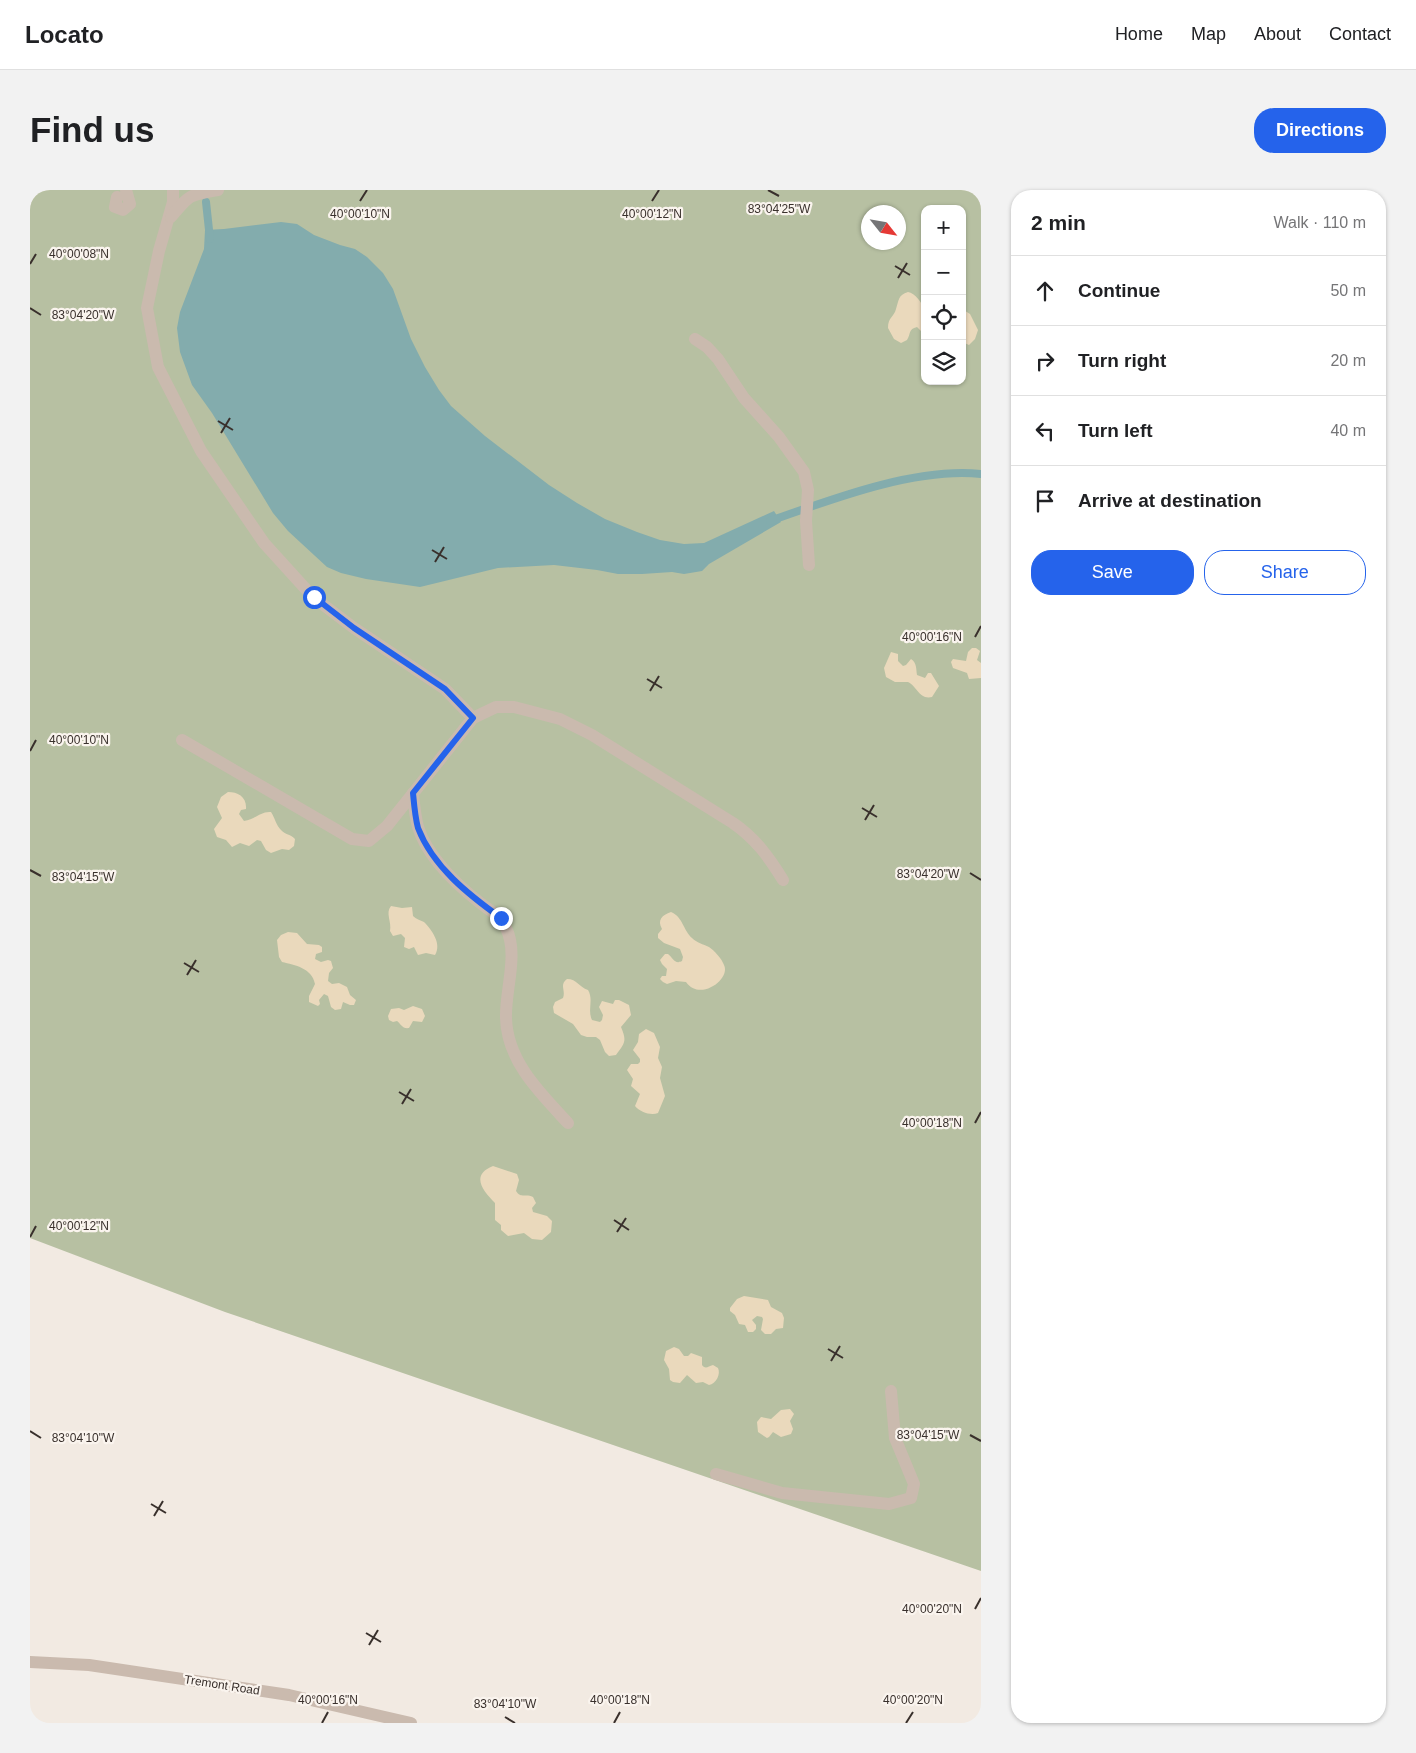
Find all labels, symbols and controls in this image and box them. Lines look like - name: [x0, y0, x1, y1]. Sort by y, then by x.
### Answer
- text: Locato: [25, 21, 104, 48]
- text: Home: [1115, 24, 1163, 44]
- text: Map: [1191, 24, 1226, 44]
- text: About: [1254, 24, 1301, 44]
- text: Contact: [1329, 24, 1391, 44]
- button: Directions: [1254, 108, 1386, 153]
- text: Find us: [30, 110, 154, 149]
- text: 83°04'25"W: [748, 202, 811, 216]
- north arrow: [861, 205, 906, 250]
- map controls: [921, 205, 966, 385]
- button: +: [921, 205, 966, 250]
- text: 40°00'10"N: [330, 207, 390, 221]
- text: 40°00'12"N: [622, 207, 682, 221]
- text: 2 min: [1031, 211, 1086, 234]
- text: Walk · 110 m: [1274, 214, 1366, 231]
- text: 40°00'08"N: [49, 247, 109, 261]
- button: −: [921, 250, 966, 295]
- icon: ahead: [1031, 277, 1059, 305]
- text: Continue: [1078, 280, 1160, 301]
- text: 50 m: [1330, 282, 1366, 299]
- button: locate: [921, 295, 966, 340]
- text: 83°04'20"W: [52, 308, 115, 322]
- button: layers: [921, 340, 966, 385]
- icon: right: [1031, 347, 1059, 375]
- text: Turn right: [1078, 350, 1166, 371]
- text: 20 m: [1330, 352, 1366, 369]
- icon: left: [1031, 417, 1059, 445]
- text: Turn left: [1078, 420, 1153, 441]
- text: 40 m: [1330, 422, 1366, 439]
- icon: arrive: [1031, 487, 1059, 515]
- text: Arrive at destination: [1078, 490, 1262, 511]
- button: Save: [1031, 550, 1194, 595]
- button: Share: [1204, 550, 1366, 595]
- route start: [303, 586, 326, 609]
- text: 40°00'16"N: [902, 630, 962, 644]
- text: 40°00'10"N: [49, 733, 109, 747]
- text: 83°04'20"W: [897, 867, 960, 881]
- text: 83°04'15"W: [52, 870, 115, 884]
- route end: [490, 907, 513, 930]
- text: 40°00'18"N: [902, 1116, 962, 1130]
- text: 40°00'12"N: [49, 1219, 109, 1233]
- text: 83°04'15"W: [897, 1428, 960, 1442]
- text: 83°04'10"W: [52, 1431, 115, 1445]
- text: 40°00'20"N: [902, 1602, 962, 1616]
- street label: Tremont Road: [183, 1672, 261, 1698]
- text: 40°00'16"N: [298, 1693, 358, 1707]
- text: 40°00'18"N: [590, 1693, 650, 1707]
- text: 40°00'20"N: [883, 1693, 943, 1707]
- text: 83°04'10"W: [474, 1697, 537, 1711]

